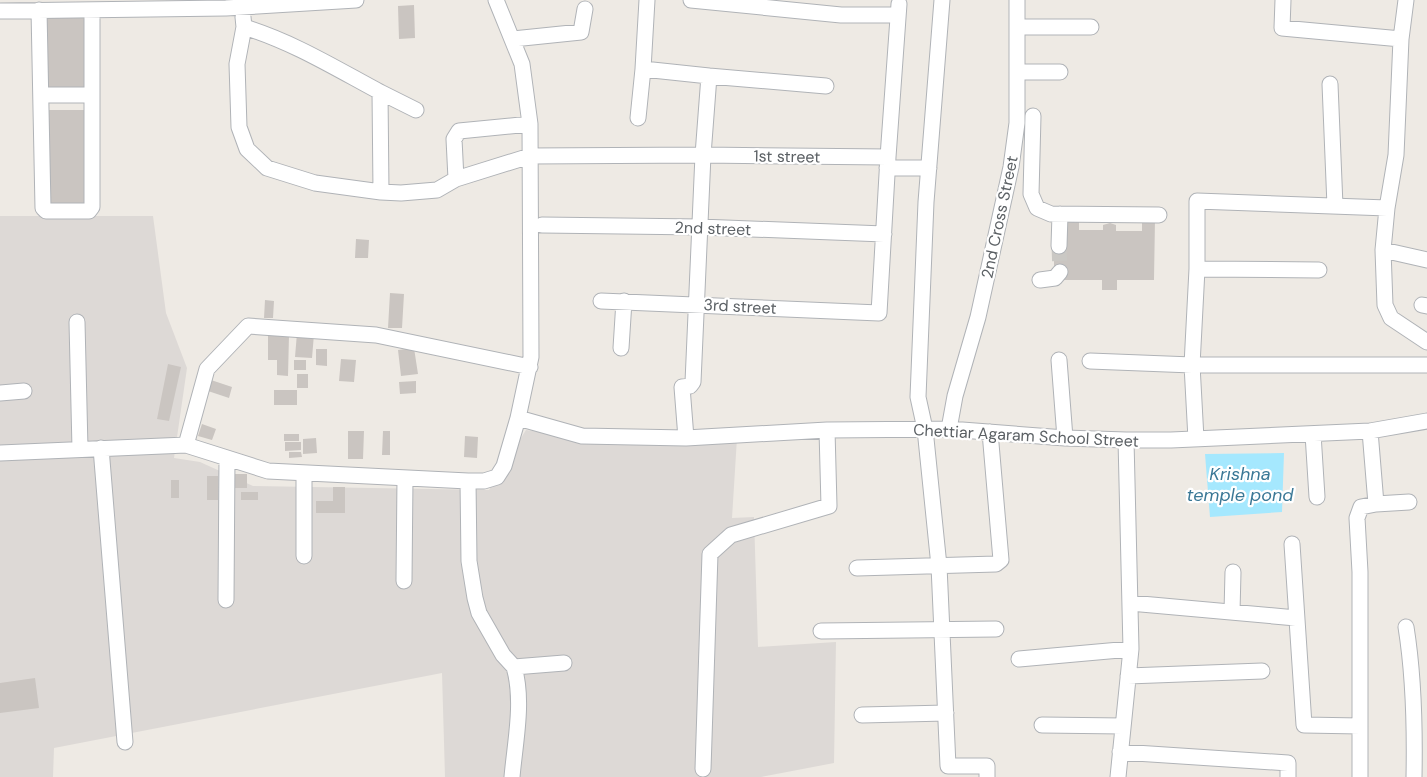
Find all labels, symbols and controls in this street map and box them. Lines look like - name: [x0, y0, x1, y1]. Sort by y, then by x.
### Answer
- street label: 1st street: [753, 145, 821, 168]
- street label: 2nd Cross Street: [976, 154, 1023, 280]
- street label: 2nd street: [674, 217, 752, 240]
- street label: 3rd street: [703, 294, 777, 319]
- street label: Chettiar Agaram School Street: [913, 419, 1139, 452]
- water label: Krishna temple pond: [1187, 462, 1294, 507]

